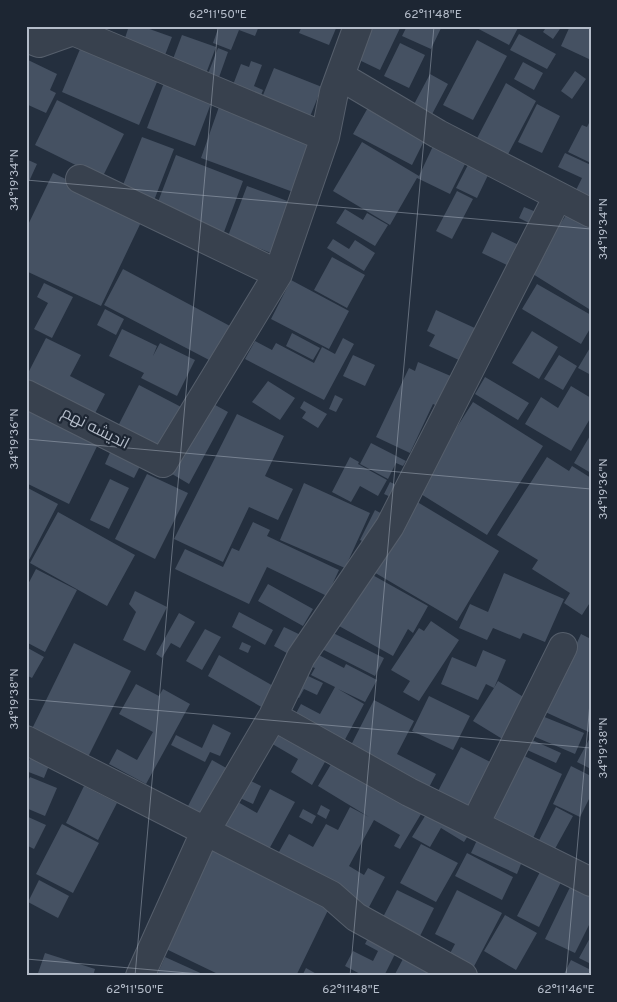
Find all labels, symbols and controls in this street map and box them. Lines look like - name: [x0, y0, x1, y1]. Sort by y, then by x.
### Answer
- text: 62°11'50"E: [189, 7, 247, 23]
- text: 62°11'48"E: [404, 7, 462, 23]
- text: 34°19'34"N: [7, 149, 23, 211]
- text: 34°19'34"N: [596, 198, 612, 260]
- street label: اندیشه نهم: [58, 403, 132, 455]
- text: 34°19'36"N: [7, 408, 23, 470]
- text: 34°19'36"N: [596, 458, 612, 520]
- text: 34°19'38"N: [7, 668, 23, 730]
- text: 34°19'38"N: [596, 717, 612, 779]
- text: 62°11'50"E: [106, 982, 164, 998]
- text: 62°11'48"E: [322, 982, 380, 998]
- text: 62°11'46"E: [537, 982, 595, 998]

